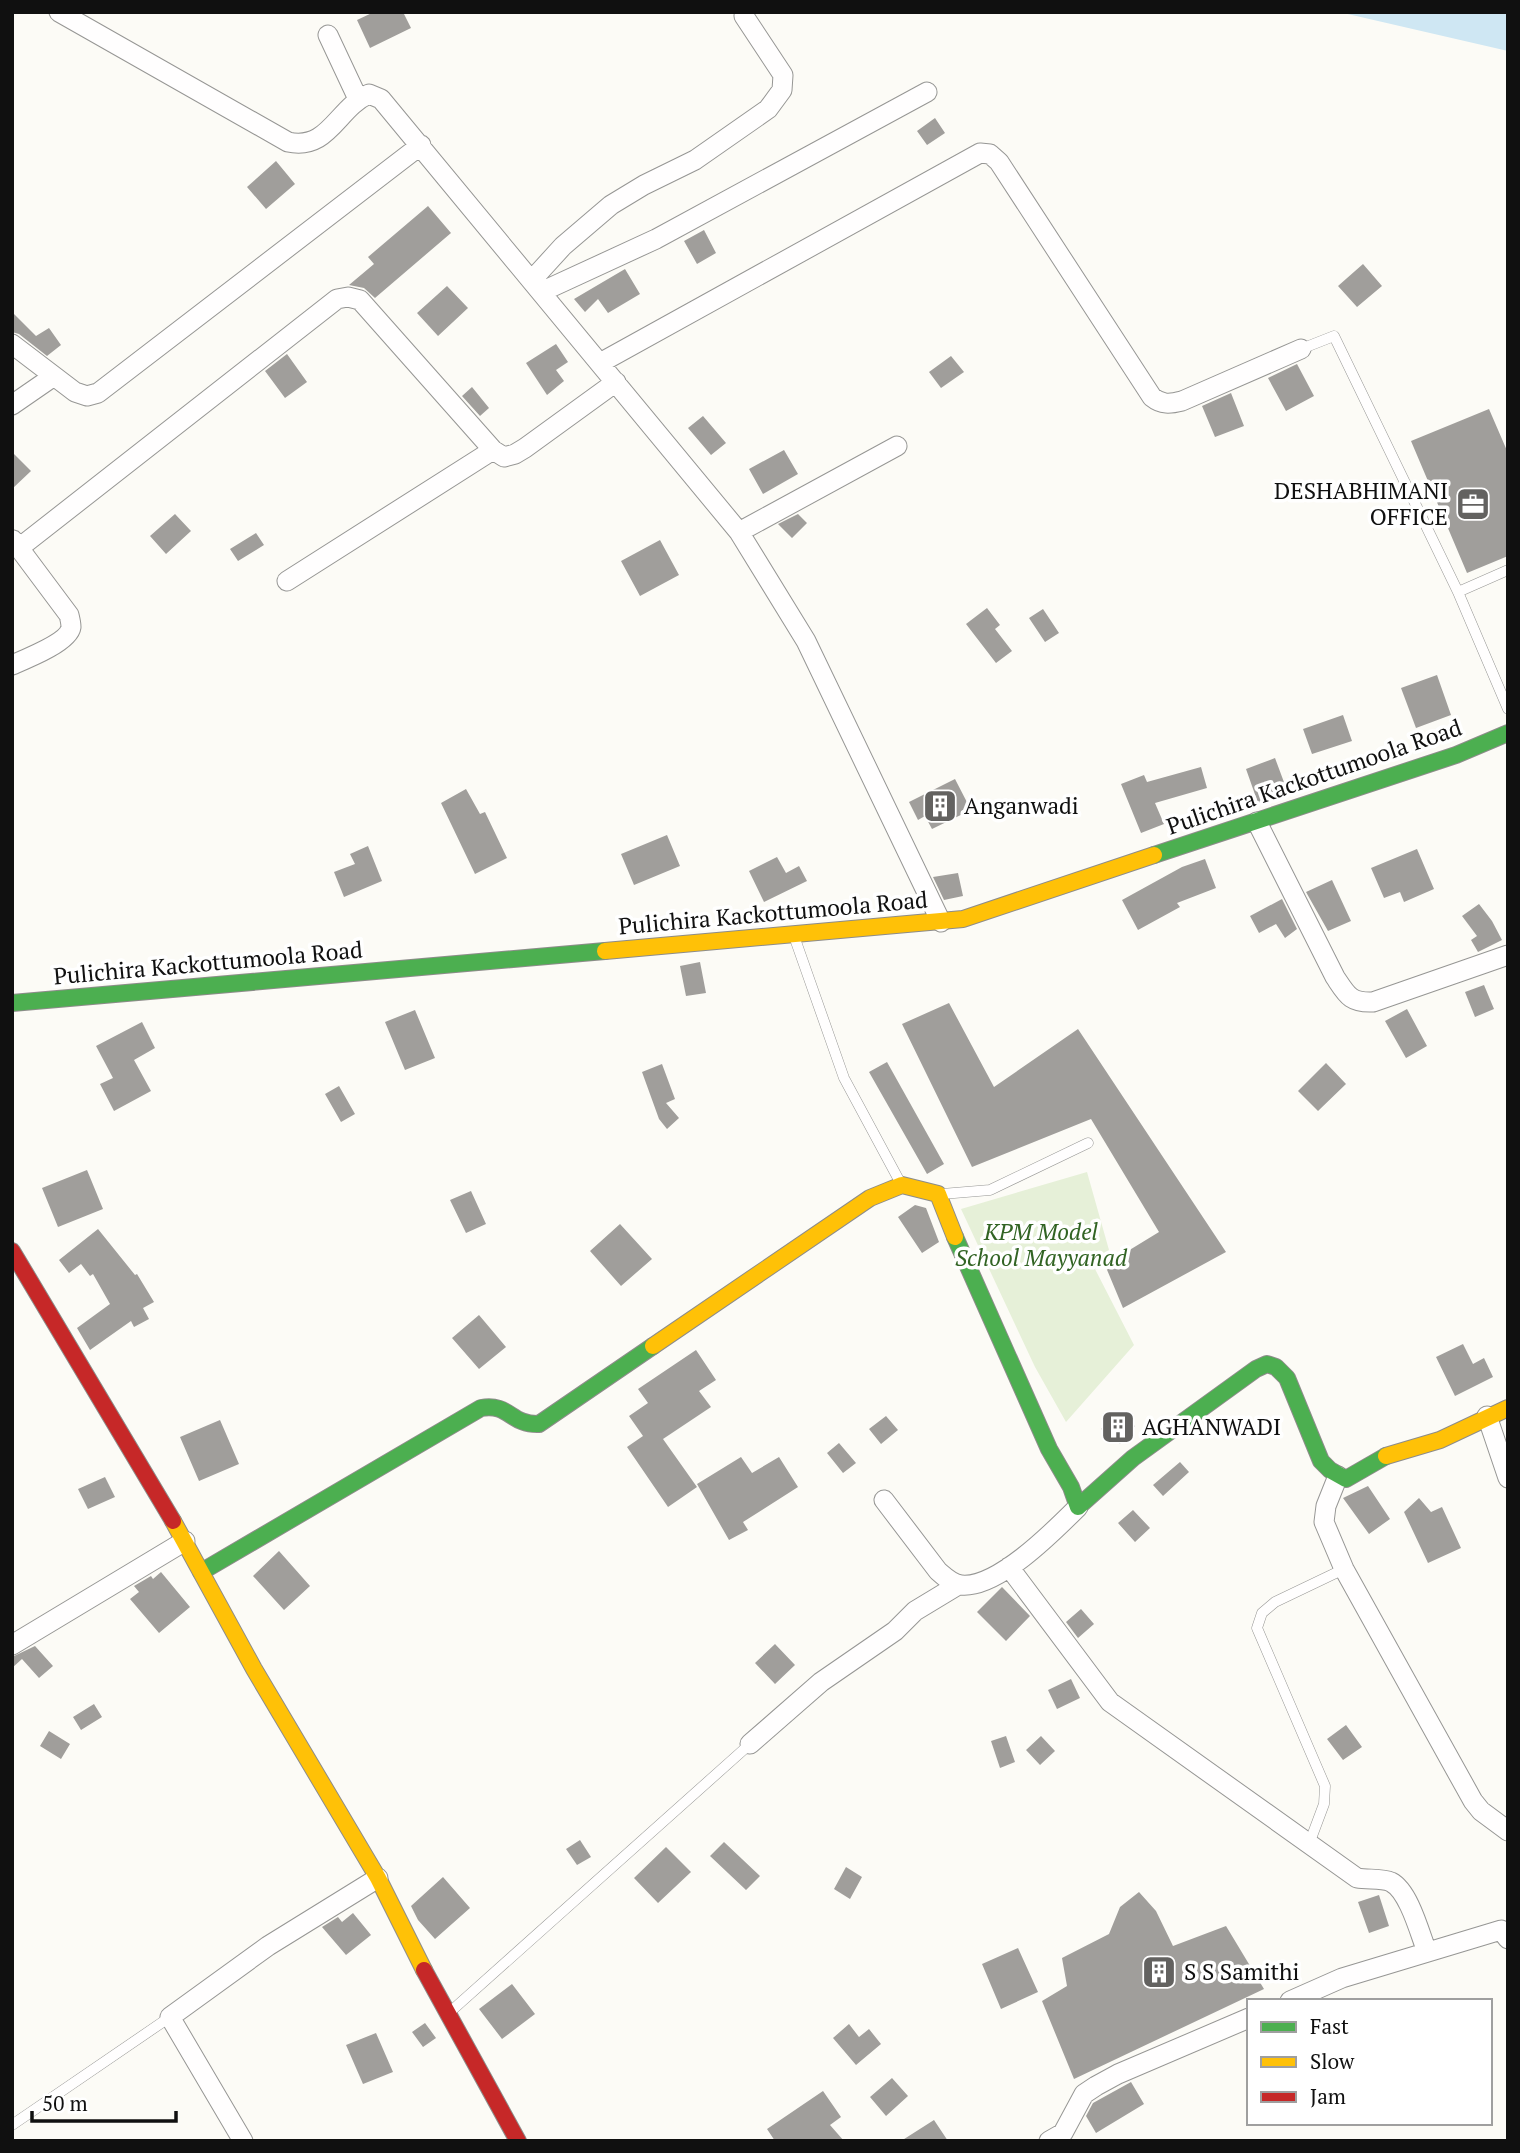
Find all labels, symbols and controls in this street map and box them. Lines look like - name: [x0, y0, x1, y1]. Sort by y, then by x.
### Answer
- place label: DESHABHIMANI OFFICE: [1274, 475, 1448, 532]
- office icon: DESHABHIMANI OFFICE: [1454, 485, 1492, 523]
- street label: Pulichira Kackottumoola Road: [1162, 711, 1466, 842]
- building icon: Anganwadi: [921, 787, 959, 825]
- place label: Anganwadi: [964, 790, 1079, 821]
- street label: Pulichira Kackottumoola Road: [617, 884, 929, 941]
- street label: Pulichira Kackottumoola Road: [52, 934, 364, 991]
- park label: KPM Model School Mayyanad: [955, 1216, 1128, 1273]
- building icon: AGHANWADI: [1099, 1408, 1137, 1446]
- place label: AGHANWADI: [1142, 1411, 1281, 1442]
- building icon: S S Samithi: [1140, 1953, 1178, 1991]
- place label: S S Samithi: [1184, 1956, 1300, 1987]
- legend: [1247, 1999, 1492, 2125]
- text: Fast: [1310, 2012, 1349, 2040]
- text: Slow: [1310, 2047, 1355, 2075]
- scale bar: [32, 2080, 175, 2124]
- text: Jam: [1310, 2082, 1346, 2110]
- text: 50 m: [42, 2089, 88, 2117]

